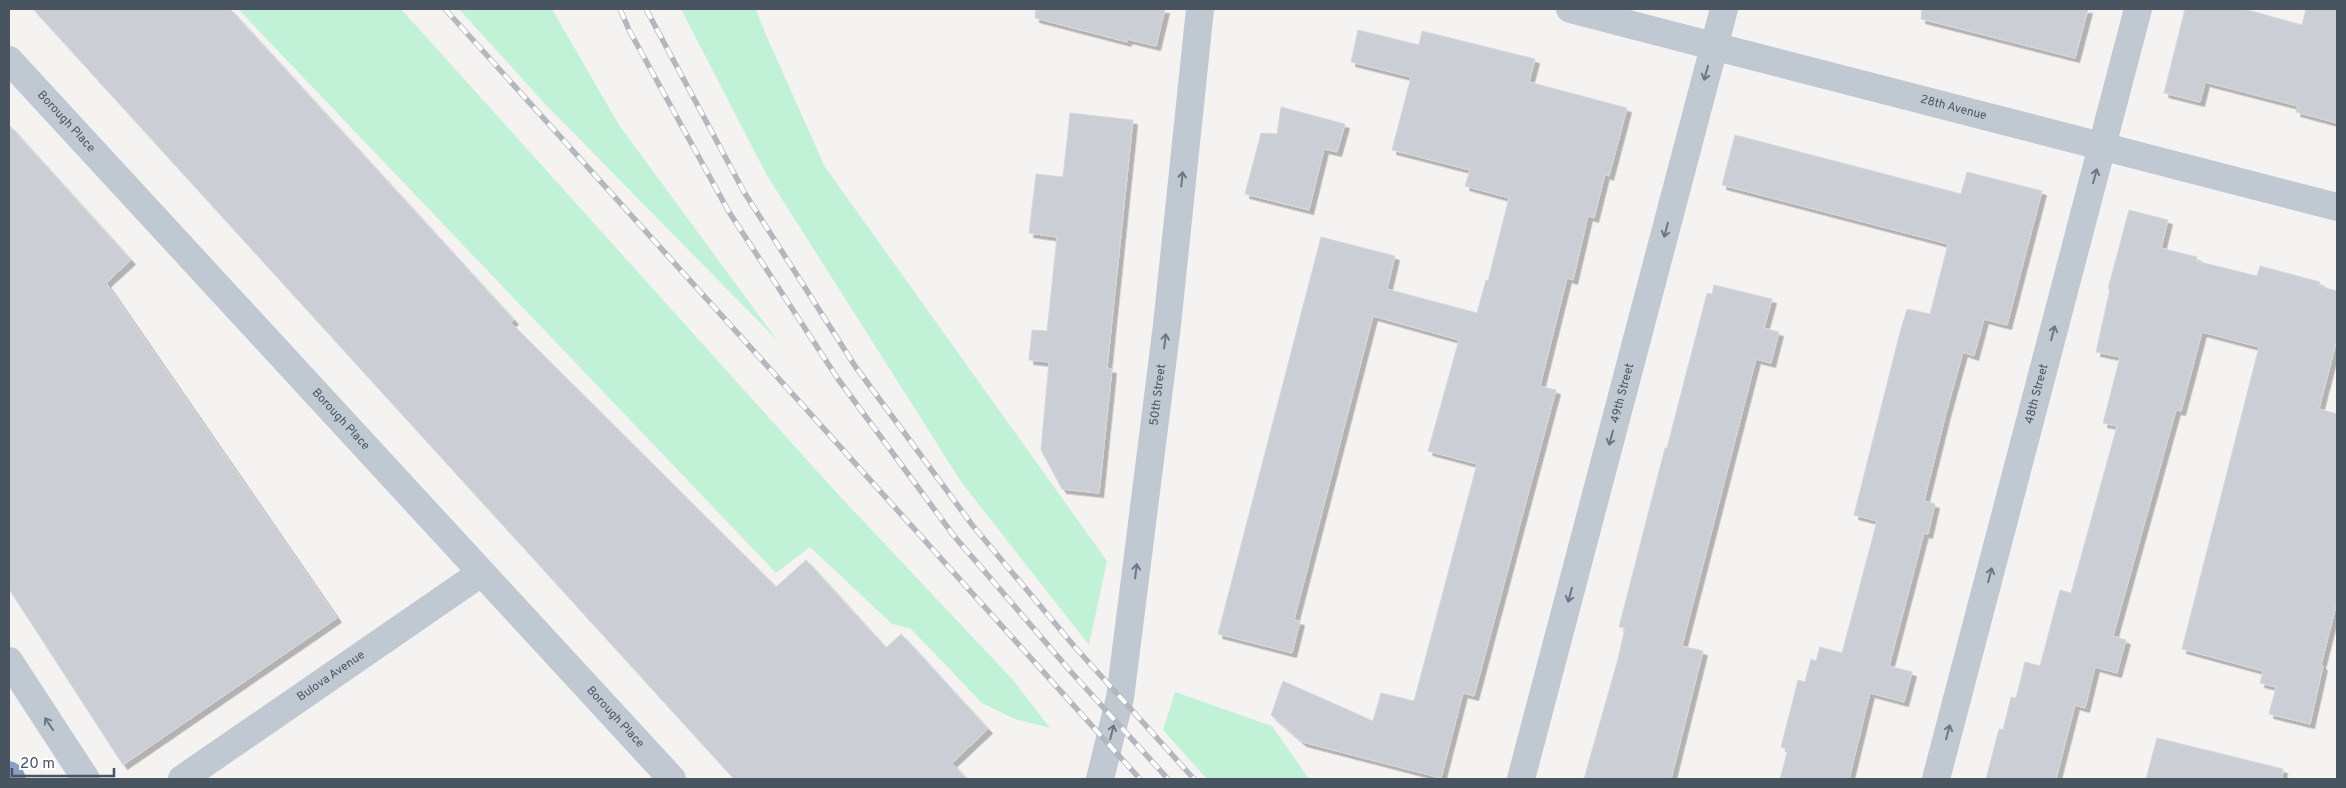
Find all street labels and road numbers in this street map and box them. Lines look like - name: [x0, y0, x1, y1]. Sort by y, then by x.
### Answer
- street label: Borough Place: [33, 87, 98, 156]
- street label: 28th Avenue: [1918, 92, 1988, 124]
- street label: 49th Street: [1607, 361, 1638, 425]
- street label: 48th Street: [2021, 362, 2053, 426]
- street label: 50th Street: [1146, 363, 1170, 427]
- street label: Borough Place: [308, 385, 373, 454]
- street label: Bulova Avenue: [294, 647, 368, 705]
- street label: Borough Place: [583, 683, 648, 752]

